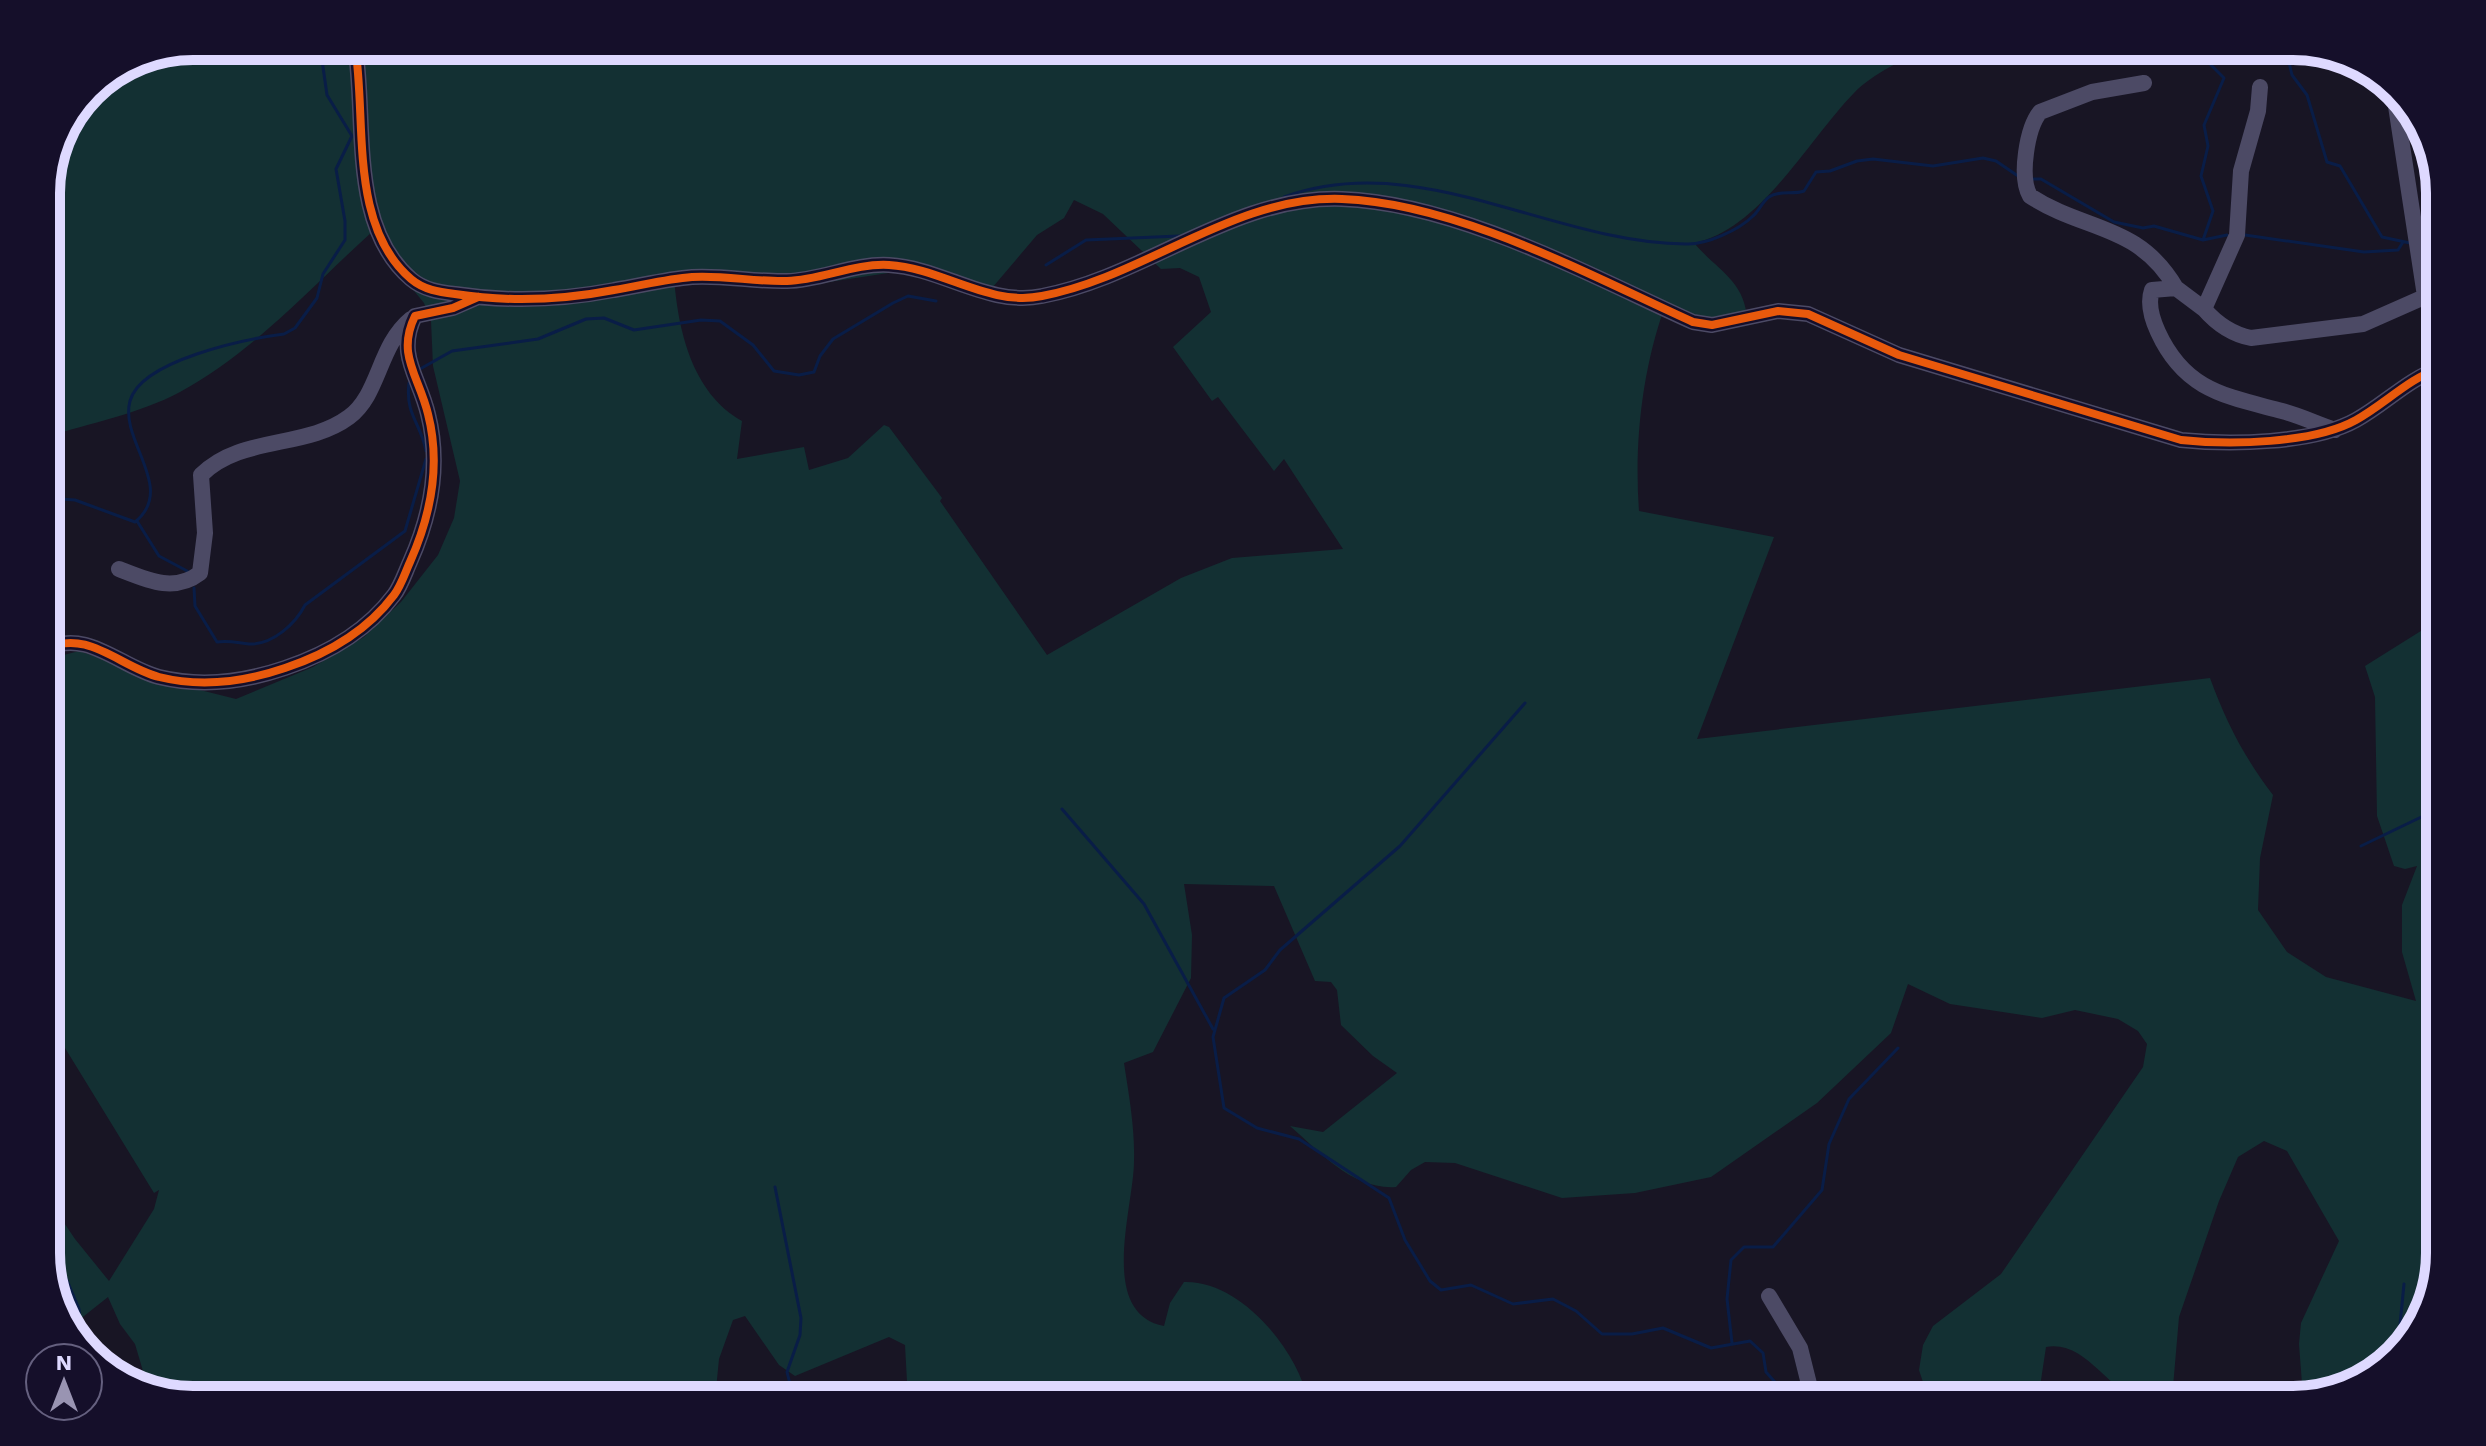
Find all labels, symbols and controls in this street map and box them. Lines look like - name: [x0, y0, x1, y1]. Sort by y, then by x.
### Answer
- north arrow: [24, 1342, 104, 1422]
- text: N: [56, 1350, 72, 1375]

